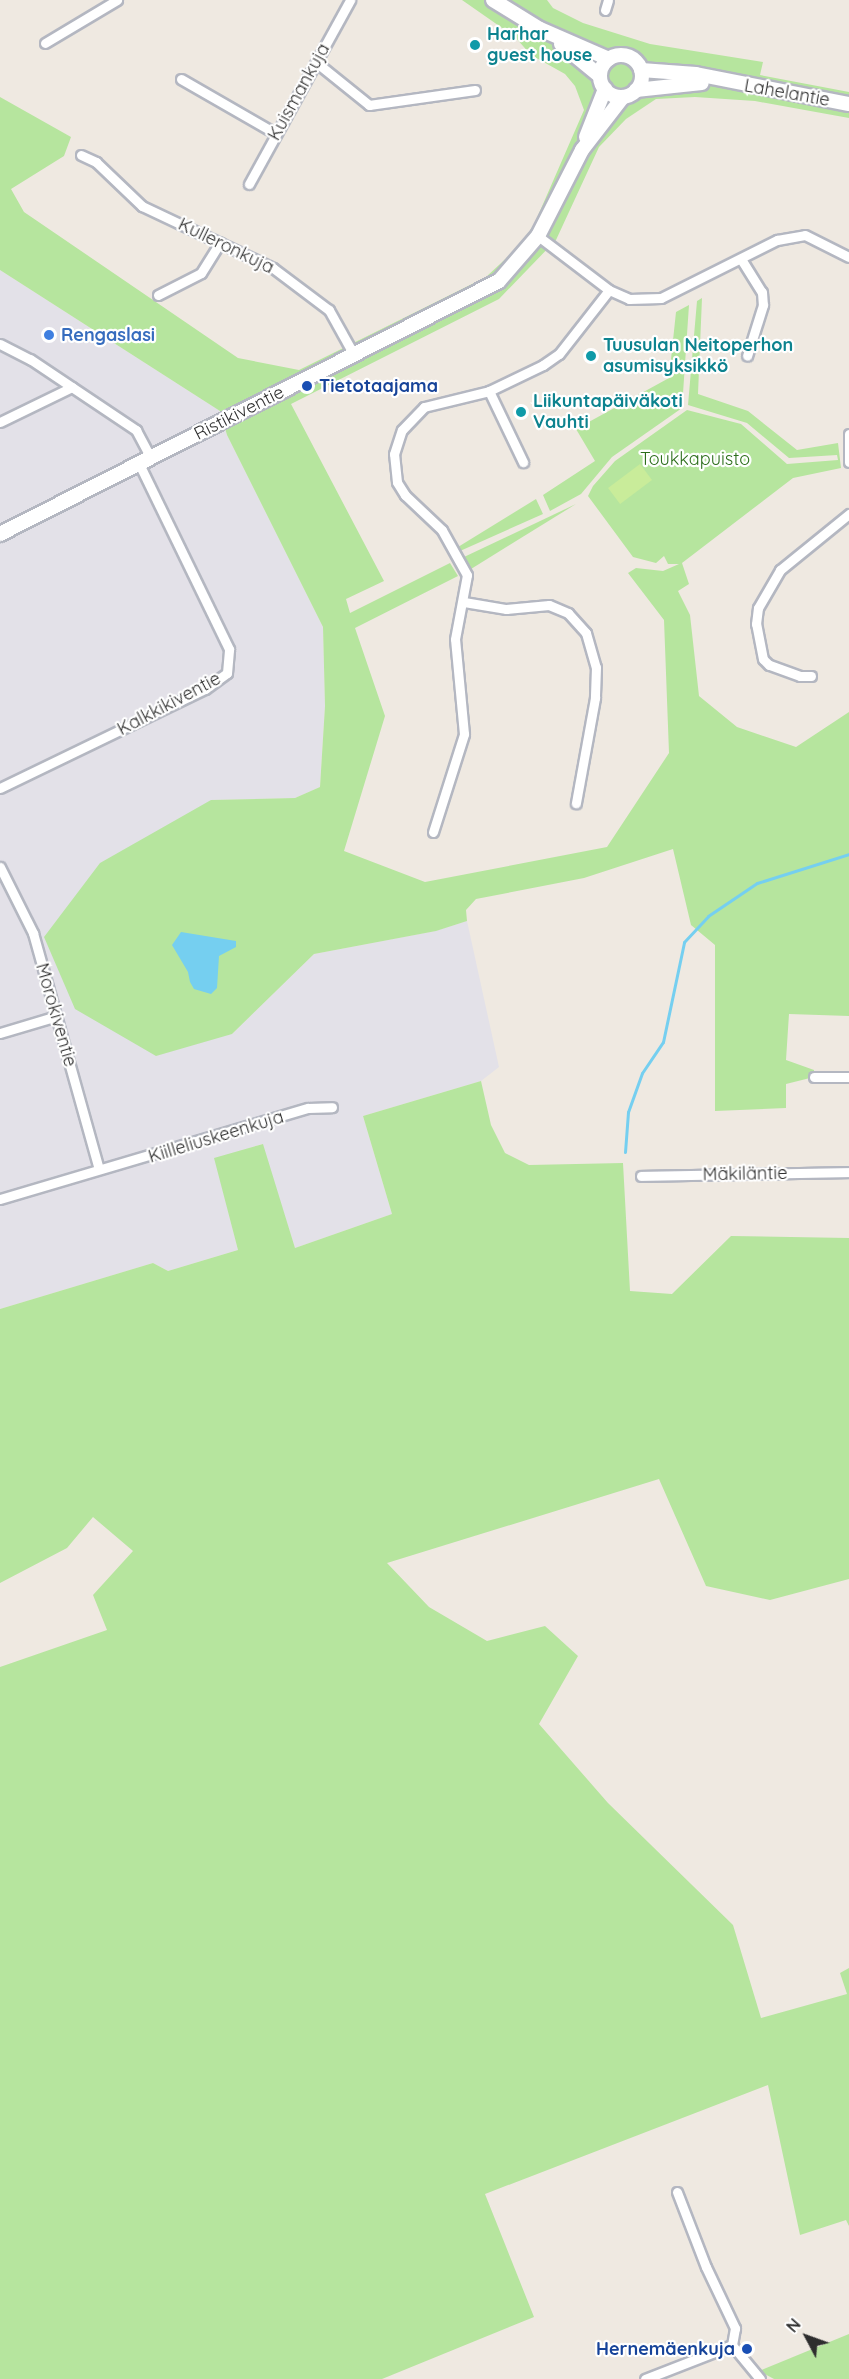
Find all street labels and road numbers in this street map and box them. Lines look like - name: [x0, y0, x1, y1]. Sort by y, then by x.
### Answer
- street label: Kuismankuja: [263, 40, 335, 144]
- street label: Lahelantie: [743, 75, 831, 111]
- street label: Kulleronkuja: [175, 214, 277, 278]
- street label: Ristikiventie: [190, 381, 288, 445]
- street label: Kalkkikiventie: [114, 668, 224, 740]
- street label: Morokiventie: [31, 961, 81, 1069]
- street label: Kiilleliuskeenkuja: [146, 1106, 286, 1168]
- street label: Mäkiläntie: [702, 1162, 788, 1186]

